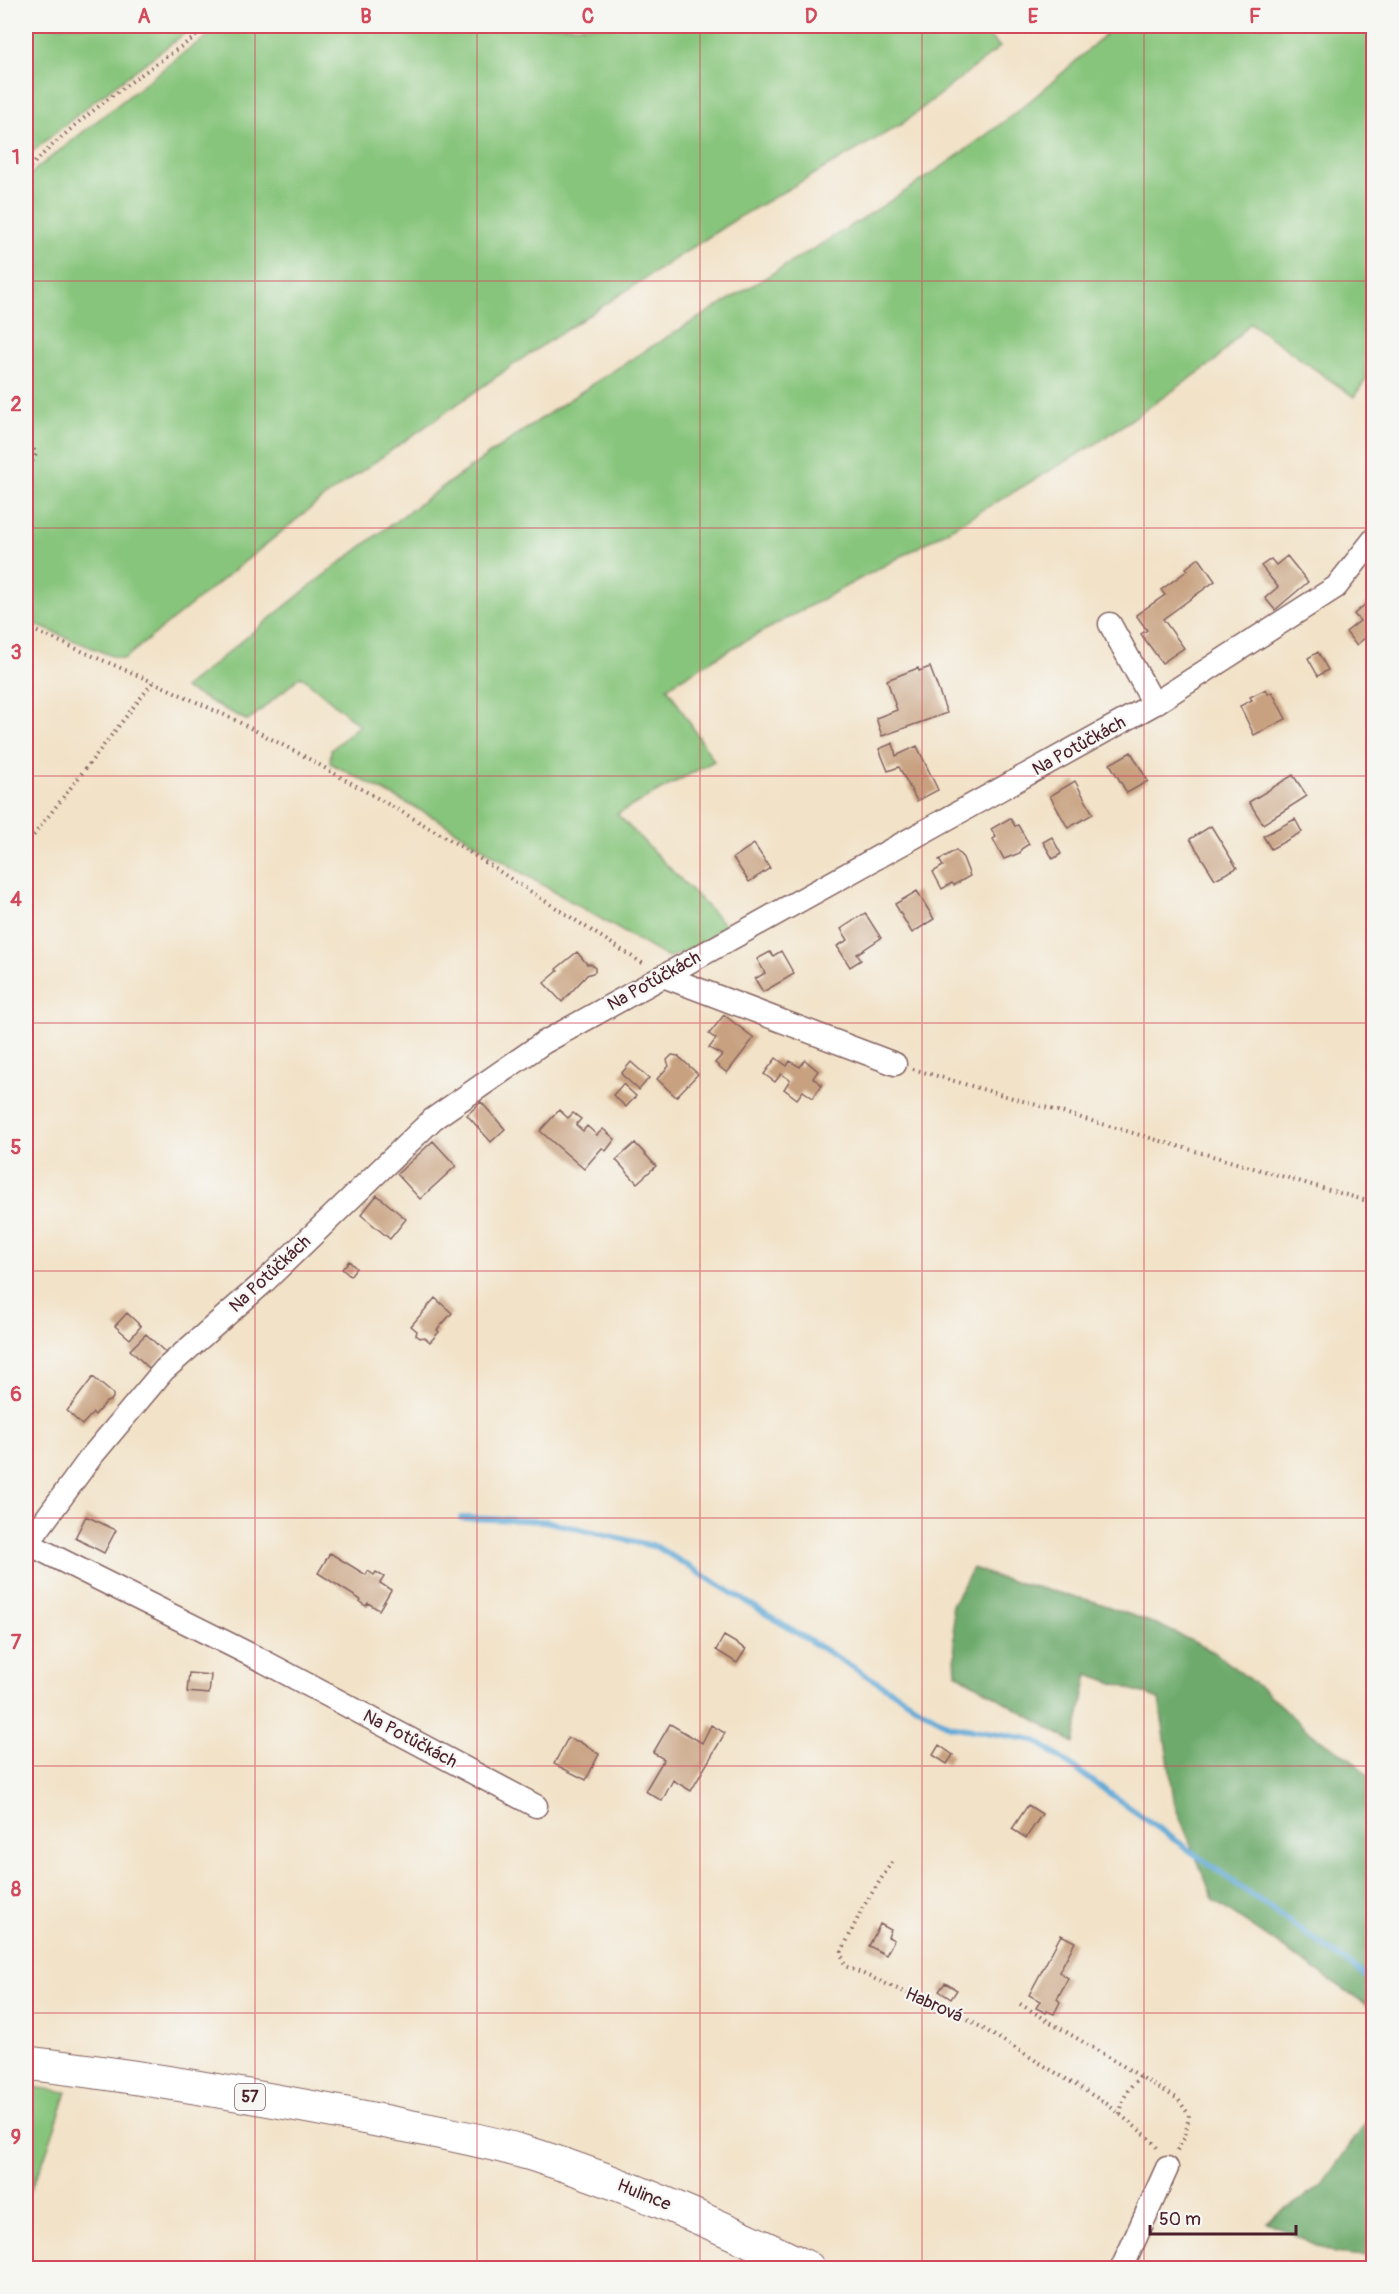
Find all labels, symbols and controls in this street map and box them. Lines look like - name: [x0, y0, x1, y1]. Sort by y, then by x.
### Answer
- text: A: [138, 4, 151, 29]
- text: B: [360, 4, 372, 29]
- text: C: [582, 4, 594, 29]
- text: D: [805, 4, 818, 29]
- text: E: [1028, 4, 1039, 29]
- text: F: [1249, 4, 1261, 29]
- text: 1: [12, 145, 20, 170]
- text: 2: [10, 392, 22, 417]
- text: 3: [10, 640, 22, 665]
- street label: Na Potůčkách: [1028, 711, 1130, 781]
- text: 4: [10, 887, 22, 912]
- street label: Na Potůčkách: [603, 946, 705, 1016]
- text: 5: [11, 1135, 22, 1160]
- street label: Na Potůčkách: [224, 1230, 316, 1318]
- text: 6: [10, 1382, 22, 1407]
- text: 7: [11, 1630, 22, 1655]
- street label: Na Potůčkách: [359, 1705, 461, 1773]
- text: 8: [11, 1877, 21, 1902]
- street label: Habrová: [902, 1982, 966, 2028]
- road number: 57: [235, 2084, 265, 2110]
- text: 9: [11, 2125, 21, 2150]
- street label: Hulince: [614, 2174, 674, 2216]
- scale bar: [1150, 2198, 1296, 2236]
- text: 50 m: [1159, 2208, 1201, 2231]

